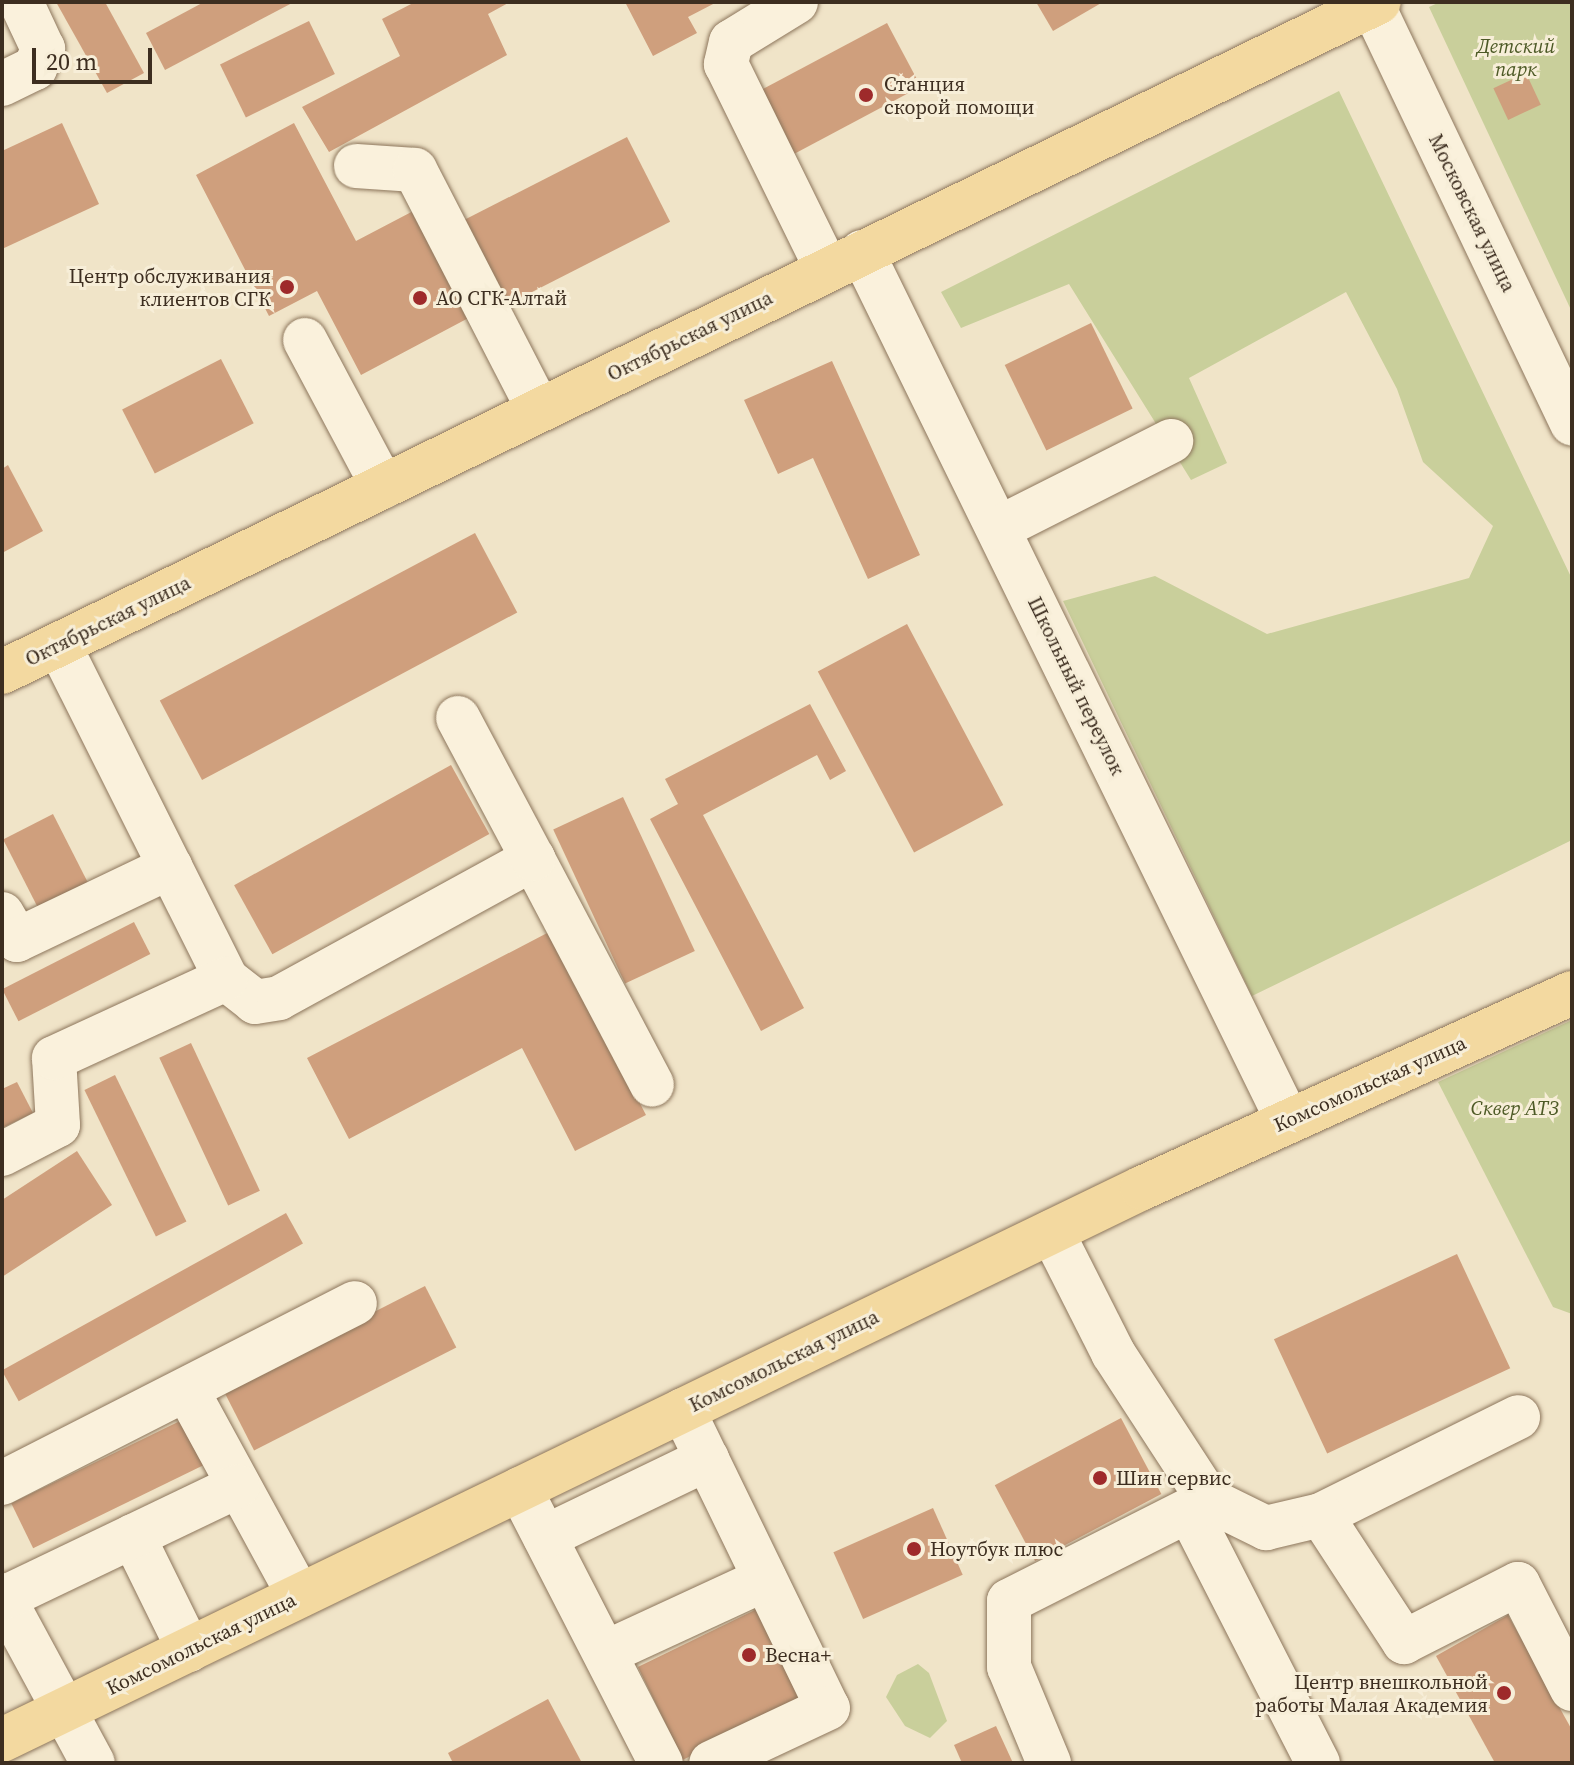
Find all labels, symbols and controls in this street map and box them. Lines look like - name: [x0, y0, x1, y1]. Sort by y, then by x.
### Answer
- scale bar: [36, 32, 156, 82]
- park label: Детский парк: [1477, 35, 1555, 82]
- text: 20 m: [46, 45, 97, 78]
- place label: Станция скорой помощи: [884, 72, 1034, 119]
- marker: Станция скорой помощи: [855, 84, 877, 106]
- street label: Московская улица: [1423, 130, 1521, 296]
- place label: Центр обслуживания клиентов СГК: [69, 264, 271, 311]
- marker: Центр обслуживания клиентов СГК: [278, 278, 296, 296]
- place label: АО СГК-Алтай: [436, 286, 567, 310]
- street label: Октябрьская улица: [604, 286, 776, 386]
- marker: АО СГК-Алтай: [411, 289, 429, 307]
- street label: Октябрьская улица: [22, 571, 194, 671]
- street label: Школьный переулок: [1022, 593, 1130, 779]
- street label: Комсомольская улица: [1270, 1031, 1470, 1137]
- park label: Сквер АТЗ: [1471, 1096, 1559, 1120]
- street label: Комсомольская улица: [685, 1305, 883, 1417]
- place label: Шин сервис: [1116, 1466, 1231, 1490]
- marker: Шин сервис: [1091, 1469, 1109, 1487]
- place label: Ноутбук плюс: [930, 1537, 1063, 1561]
- marker: Ноутбук плюс: [905, 1540, 923, 1558]
- street label: Комсомольская улица: [102, 1588, 300, 1700]
- place label: Весна+: [765, 1643, 831, 1667]
- marker: Весна+: [740, 1646, 758, 1664]
- place label: Центр внешкольной работы Малая Академия: [1255, 1670, 1488, 1717]
- marker: Центр внешкольной работы Малая Академия: [1495, 1684, 1513, 1702]

